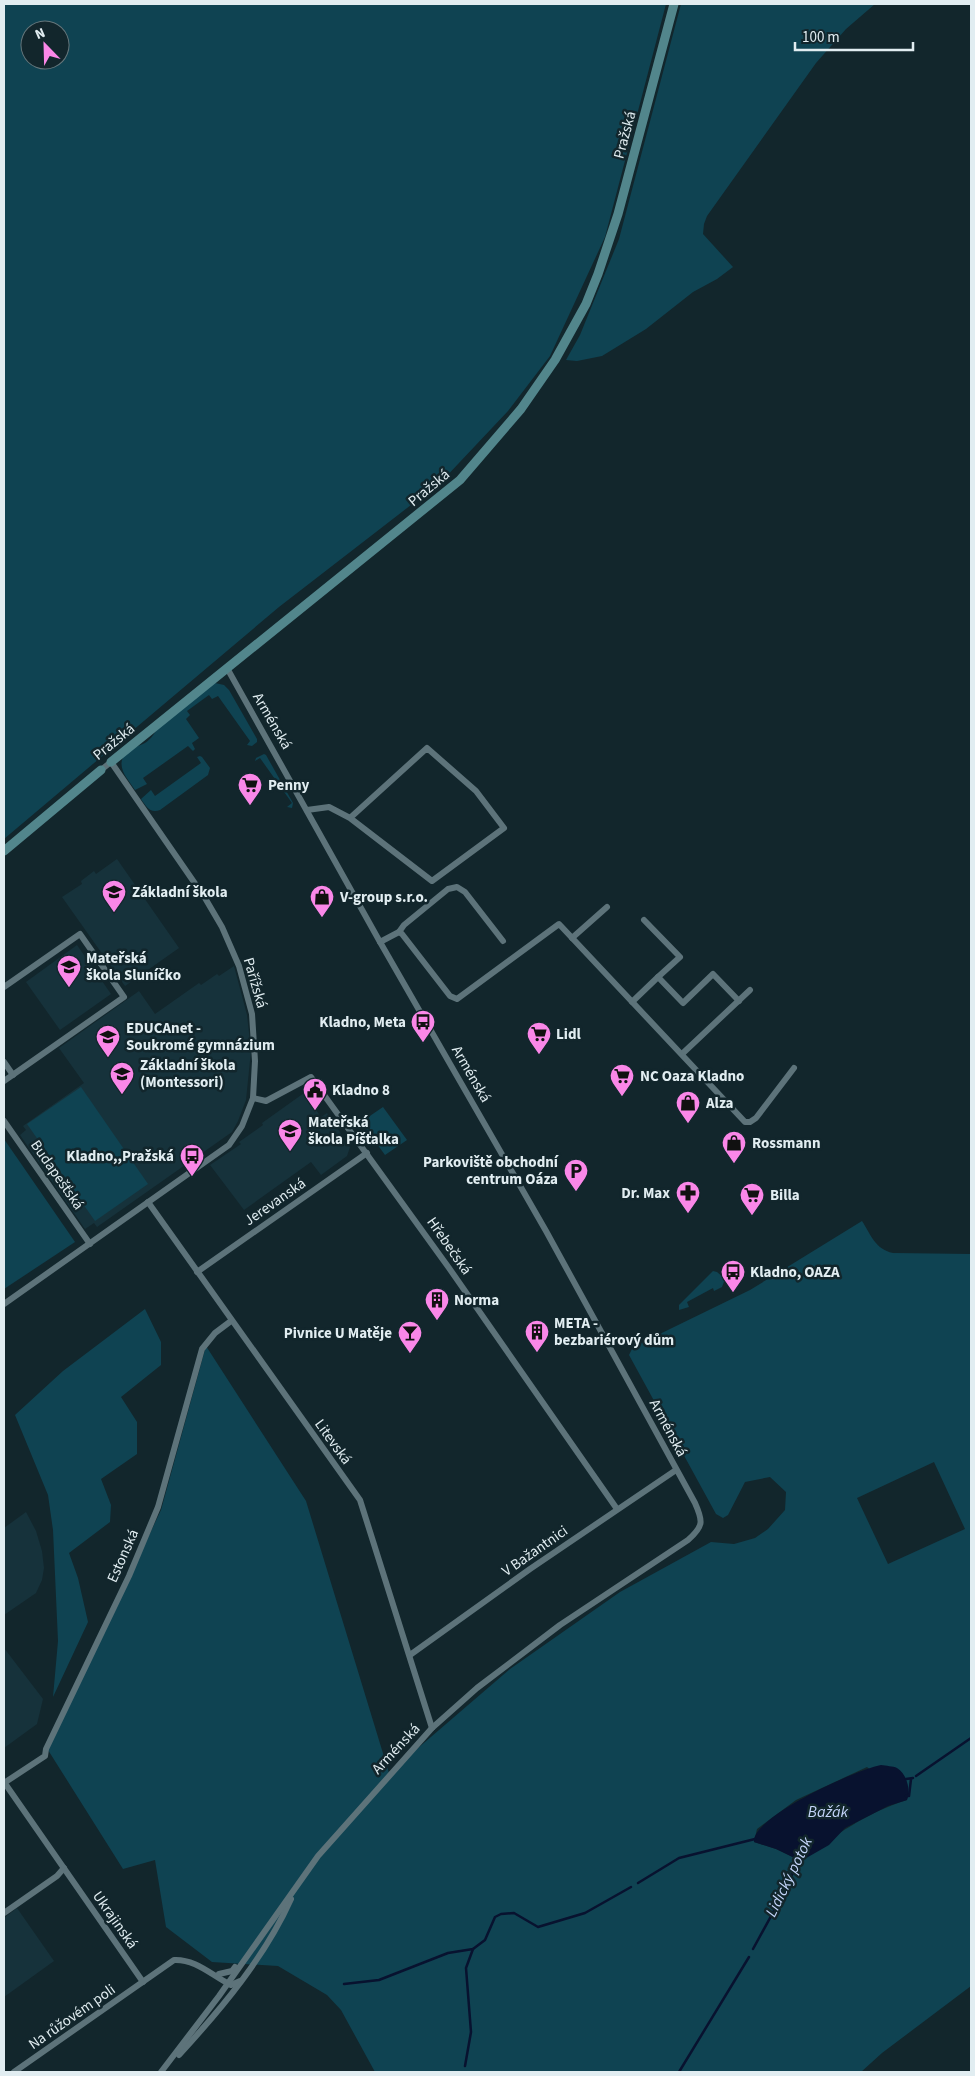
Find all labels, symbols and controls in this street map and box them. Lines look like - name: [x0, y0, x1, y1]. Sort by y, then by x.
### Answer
- north arrow: [20, 20, 70, 70]
- scale bar: [795, 20, 912, 52]
- text: N: [32, 23, 49, 45]
- text: 100 m: [802, 27, 840, 48]
- street label: Pražská: [609, 109, 641, 161]
- street label: Pražská: [404, 464, 454, 512]
- street label: Arménská: [247, 689, 297, 753]
- street label: Pražská: [89, 719, 139, 765]
- supermarket icon: Penny: [237, 772, 263, 806]
- place label: Penny: [268, 775, 310, 796]
- school or university icon: Základní škola: [101, 879, 127, 913]
- place label: Základní škola: [132, 882, 228, 903]
- shop icon: V-group s.r.o.: [309, 884, 335, 918]
- place label: V-group s.r.o.: [339, 887, 428, 908]
- place label: Mateřská škola Sluníčko: [86, 948, 181, 986]
- school or university icon: Mateřská škola Sluníčko: [56, 954, 82, 988]
- street label: Pařížská: [238, 955, 272, 1011]
- bus stop icon: Kladno, Meta: [410, 1009, 436, 1043]
- place label: Kladno, Meta: [319, 1012, 406, 1033]
- place label: EDUCAnet - Soukromé gymnázium: [126, 1018, 275, 1056]
- supermarket icon: Lidl: [526, 1021, 552, 1055]
- school or university icon: EDUCAnet - Soukromé gymnázium: [95, 1024, 121, 1058]
- place label: Lidl: [556, 1024, 582, 1045]
- street label: Arménská: [446, 1042, 496, 1106]
- place label: Základní škola (Montessori): [140, 1055, 236, 1093]
- school or university icon: Základní škola (Montessori): [109, 1061, 135, 1095]
- supermarket icon: NC Oaza Kladno: [609, 1063, 635, 1097]
- place label: NC Oaza Kladno: [640, 1066, 744, 1087]
- public building icon: Kladno 8: [302, 1077, 328, 1111]
- place label: Kladno 8: [332, 1080, 390, 1101]
- shop icon: Alza: [675, 1090, 701, 1124]
- place label: Alza: [705, 1093, 734, 1114]
- place label: Mateřská škola Píšťalka: [308, 1112, 399, 1150]
- school or university icon: Mateřská škola Píšťalka: [277, 1118, 303, 1152]
- shop icon: Rossmann: [721, 1130, 747, 1164]
- place label: Rossmann: [752, 1133, 821, 1154]
- street label: Budapešťská: [25, 1136, 89, 1214]
- bus stop icon: Kladno,,Pražská: [179, 1143, 205, 1177]
- place label: Kladno,,Pražská: [66, 1146, 174, 1167]
- place label: Parkoviště obchodní centrum Oáza: [423, 1152, 559, 1190]
- parking icon: Parkoviště obchodní centrum Oáza: [563, 1158, 589, 1192]
- street label: Jerevanská: [240, 1173, 310, 1231]
- pharmacy icon: Dr. Max: [675, 1180, 701, 1214]
- supermarket icon: Billa: [739, 1182, 765, 1216]
- place label: Dr. Max: [621, 1183, 670, 1204]
- place label: Billa: [770, 1185, 800, 1206]
- street label: Hřebečská: [421, 1213, 477, 1279]
- bus stop icon: Kladno, OAZA: [720, 1259, 746, 1293]
- place label: Kladno, OAZA: [750, 1262, 840, 1283]
- building icon: Norma: [424, 1287, 450, 1321]
- place label: Norma: [454, 1290, 499, 1311]
- place label: META - bezbariérový dům: [554, 1313, 674, 1351]
- building icon: META - bezbariérový dům: [524, 1319, 550, 1353]
- bar icon: Pivnice U Matěje: [397, 1320, 423, 1354]
- place label: Pivnice U Matěje: [284, 1323, 392, 1344]
- street label: Arménská: [644, 1395, 692, 1461]
- street label: Litevská: [309, 1415, 357, 1469]
- street label: V Bažantnici: [498, 1520, 572, 1582]
- street label: Estonská: [102, 1526, 144, 1586]
- street label: Arménská: [367, 1719, 425, 1779]
- water label: Bažák: [808, 1801, 849, 1823]
- water label: Lidický potok: [760, 1833, 818, 1921]
- street label: Ukrajinská: [87, 1887, 143, 1953]
- street label: Na růžovém poli: [24, 1979, 120, 2055]

